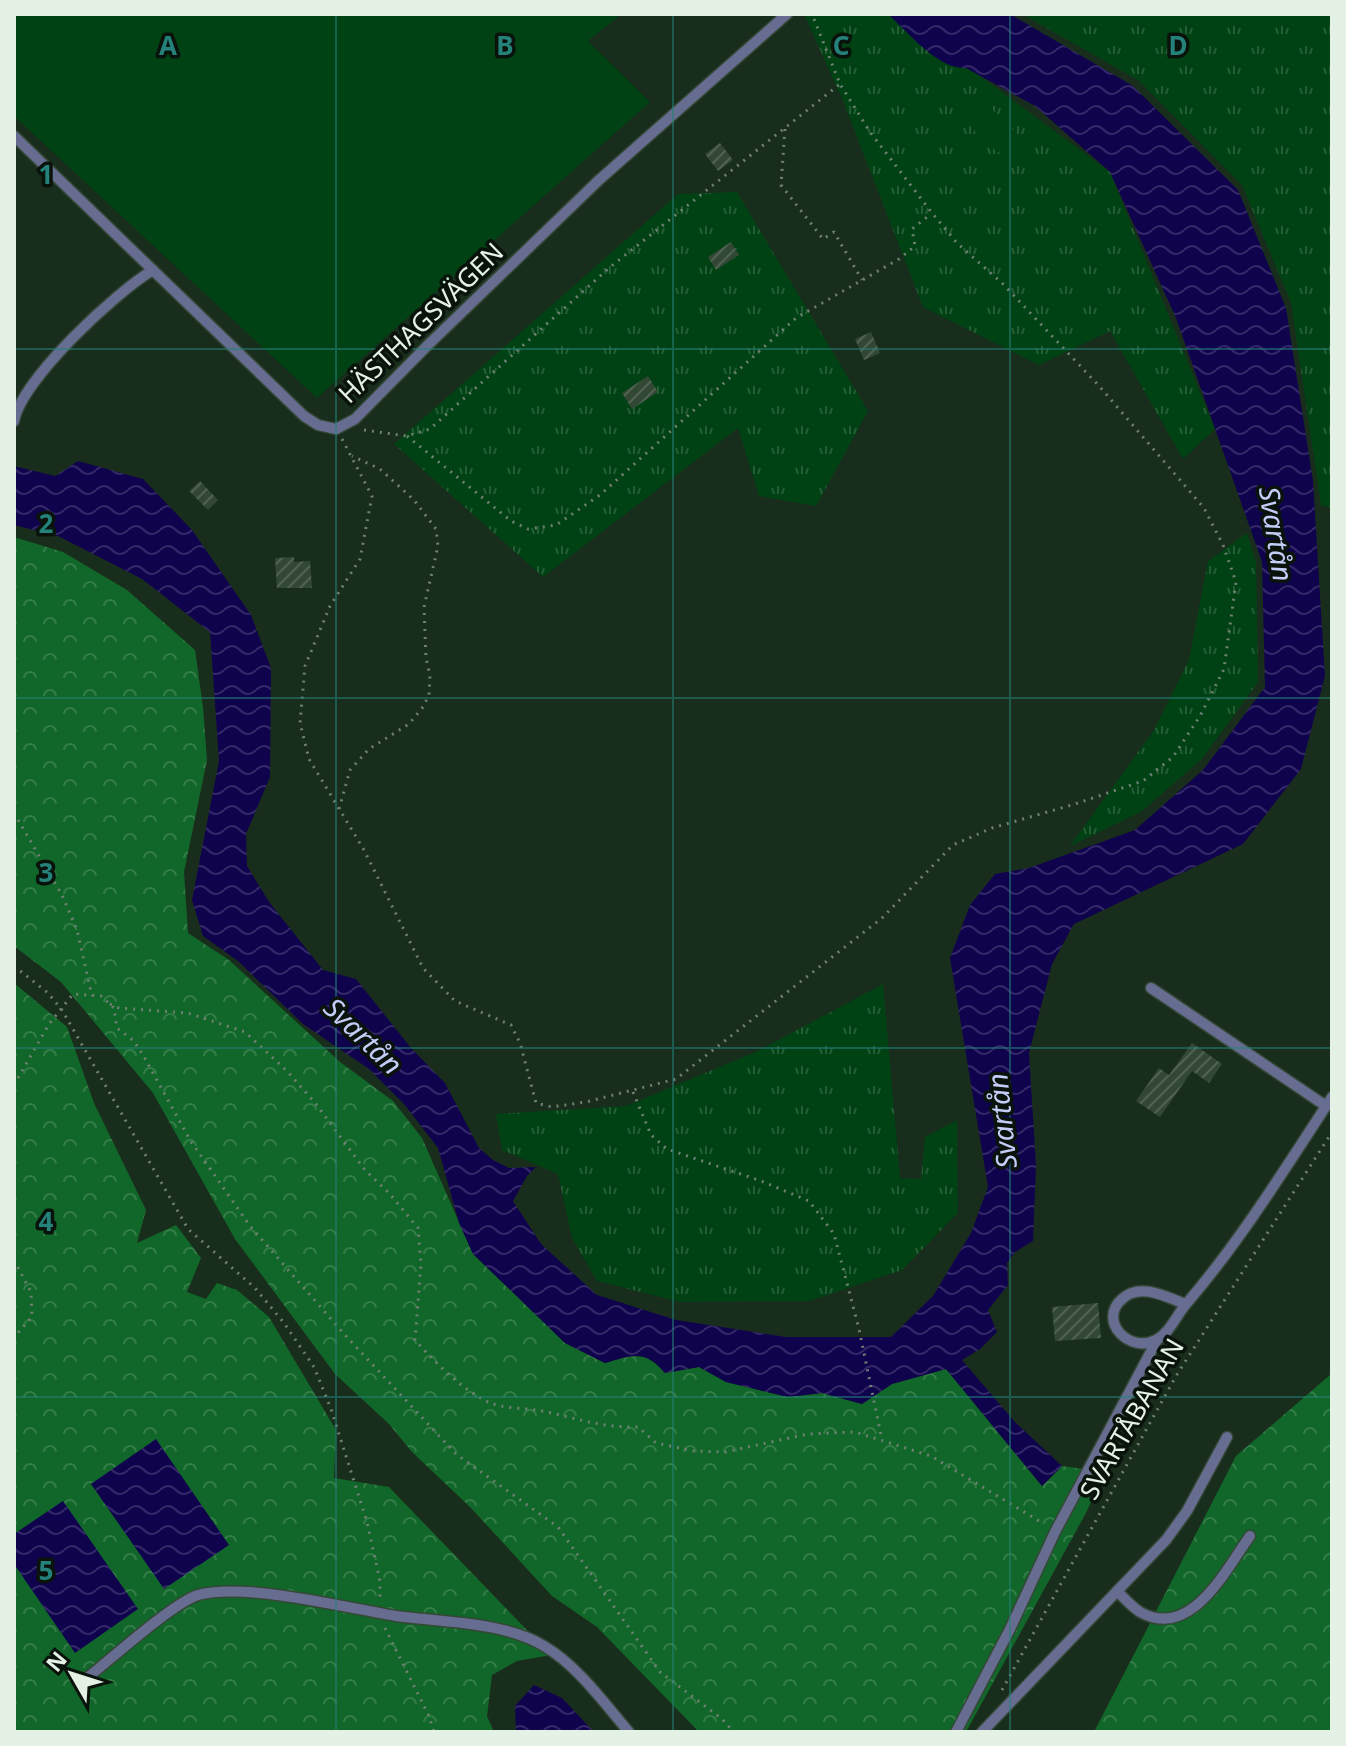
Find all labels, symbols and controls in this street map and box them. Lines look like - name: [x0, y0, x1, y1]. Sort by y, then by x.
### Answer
- text: A: [159, 27, 177, 63]
- text: B: [496, 27, 514, 63]
- text: C: [833, 27, 849, 63]
- text: D: [1168, 27, 1188, 63]
- text: 1: [39, 156, 53, 192]
- street label: HÄSTHAGSVÄGEN: [330, 234, 511, 411]
- water label: Svartån: [1251, 484, 1303, 584]
- text: 2: [39, 505, 54, 541]
- text: 3: [39, 854, 53, 890]
- water label: Svartån: [316, 988, 411, 1082]
- water label: Svartån: [977, 1072, 1025, 1171]
- text: 4: [39, 1203, 54, 1239]
- street label: SVARTÅBANAN: [1070, 1331, 1192, 1506]
- text: 5: [39, 1552, 53, 1588]
- north arrow: [32, 1634, 112, 1714]
- text: N: [38, 1644, 73, 1677]

